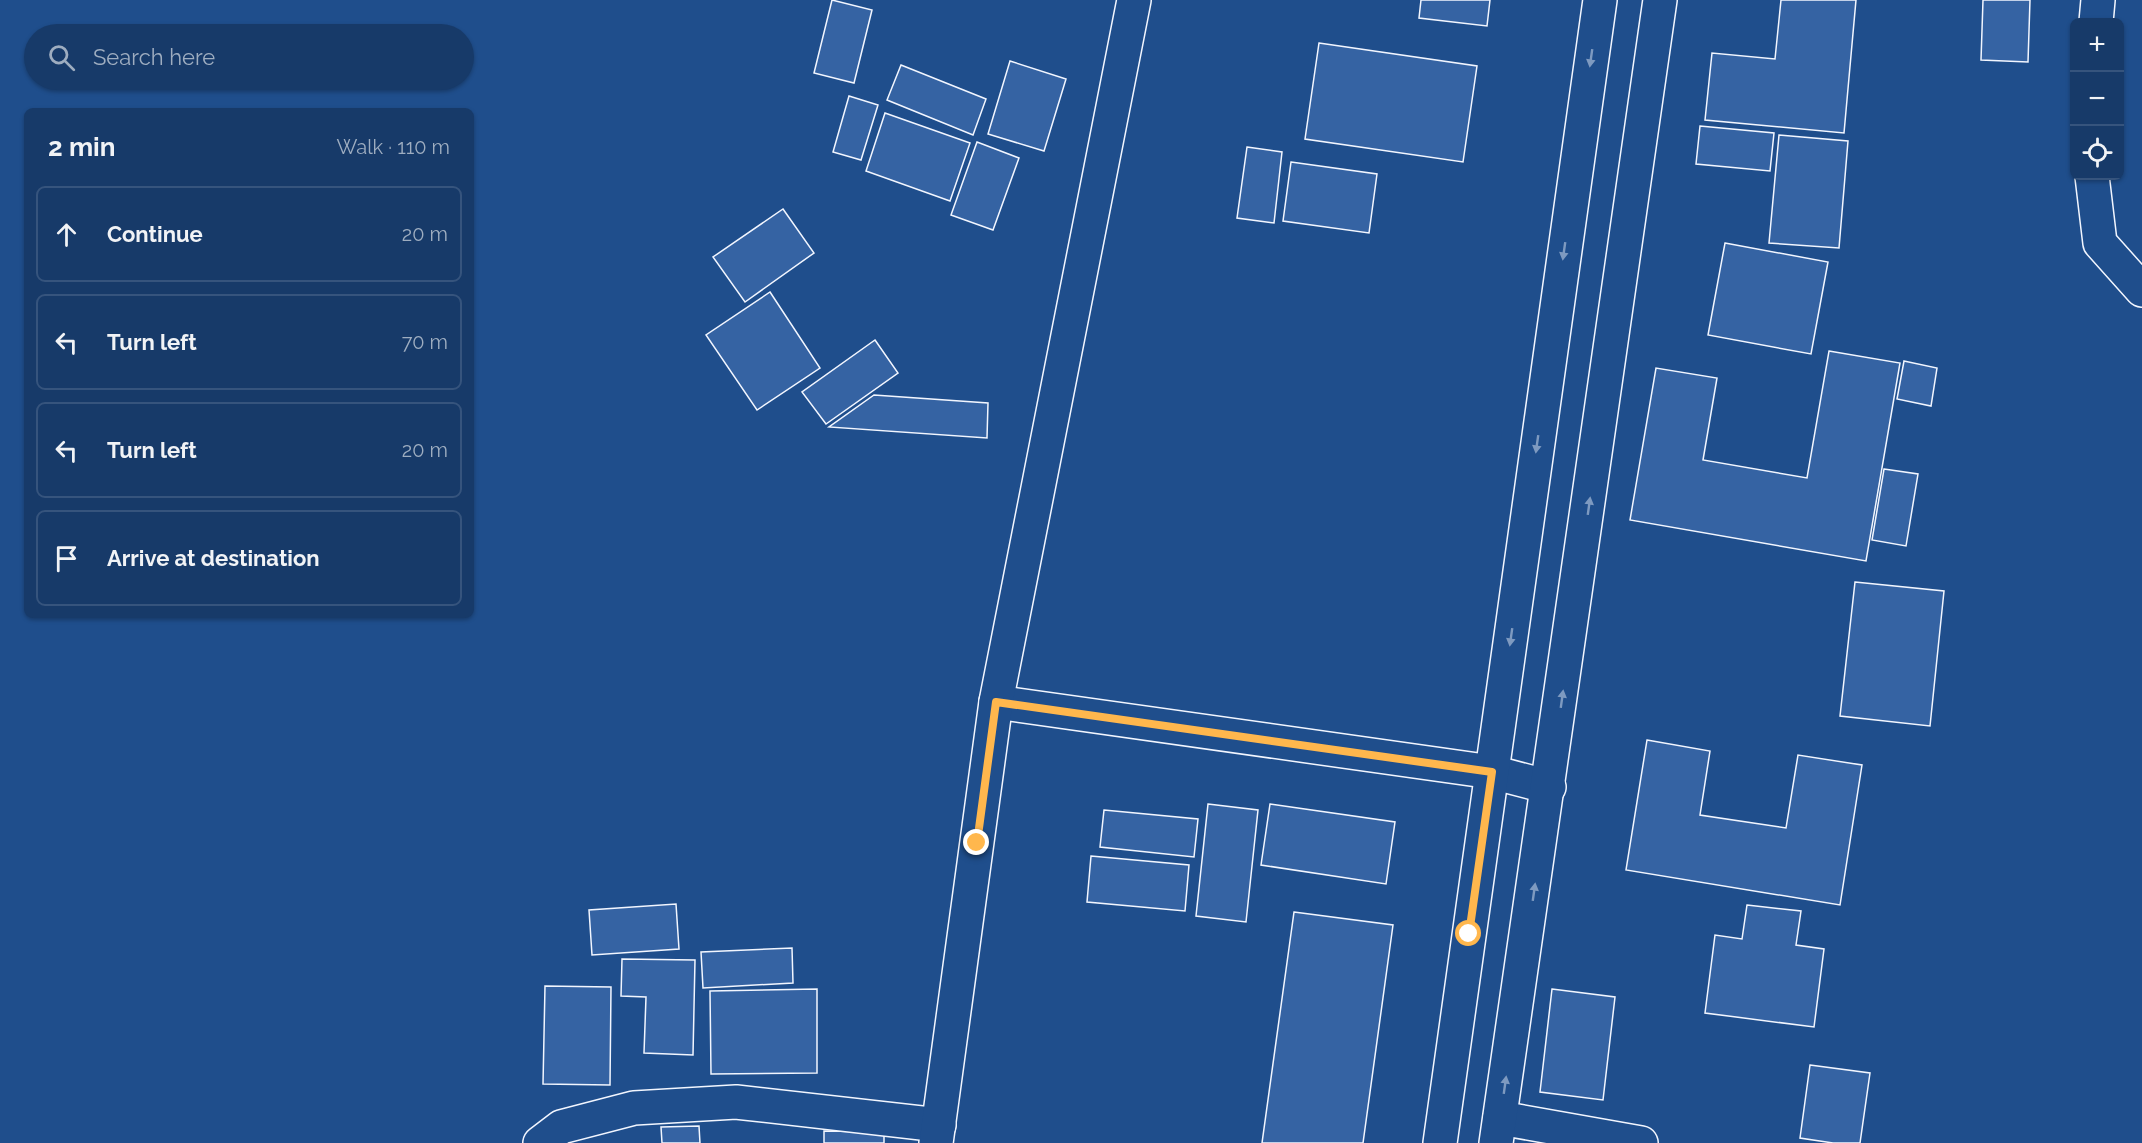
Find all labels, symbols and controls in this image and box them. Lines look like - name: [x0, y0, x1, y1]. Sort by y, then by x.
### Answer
- map controls: [2070, 18, 2124, 180]
- button: +: [2070, 18, 2124, 72]
- search box: [24, 24, 474, 90]
- icon: search: [45, 41, 78, 74]
- text: Search here: [93, 44, 215, 70]
- one-way arrow: [1587, 49, 1596, 68]
- button: −: [2070, 72, 2124, 126]
- button: locate: [2070, 126, 2124, 180]
- text: 2 min: [48, 132, 115, 162]
- text: Walk · 110 m: [336, 135, 450, 159]
- icon: ahead: [50, 218, 83, 251]
- text: Continue: [107, 221, 203, 247]
- text: 20 m: [402, 222, 448, 246]
- one-way arrow: [1560, 242, 1569, 261]
- icon: left: [50, 326, 83, 359]
- text: Turn left: [107, 329, 197, 355]
- text: 70 m: [402, 330, 448, 354]
- icon: left: [50, 434, 83, 467]
- one-way arrow: [1533, 435, 1542, 454]
- text: Turn left: [107, 437, 197, 463]
- text: 20 m: [402, 438, 448, 462]
- one-way arrow: [1584, 497, 1593, 516]
- icon: arrive: [50, 542, 83, 575]
- text: Arrive at destination: [107, 545, 320, 571]
- one-way arrow: [1506, 628, 1515, 647]
- one-way arrow: [1557, 690, 1566, 709]
- route end: [963, 829, 989, 855]
- one-way arrow: [1529, 883, 1538, 902]
- route start: [1455, 920, 1481, 946]
- one-way arrow: [1501, 1076, 1510, 1095]

